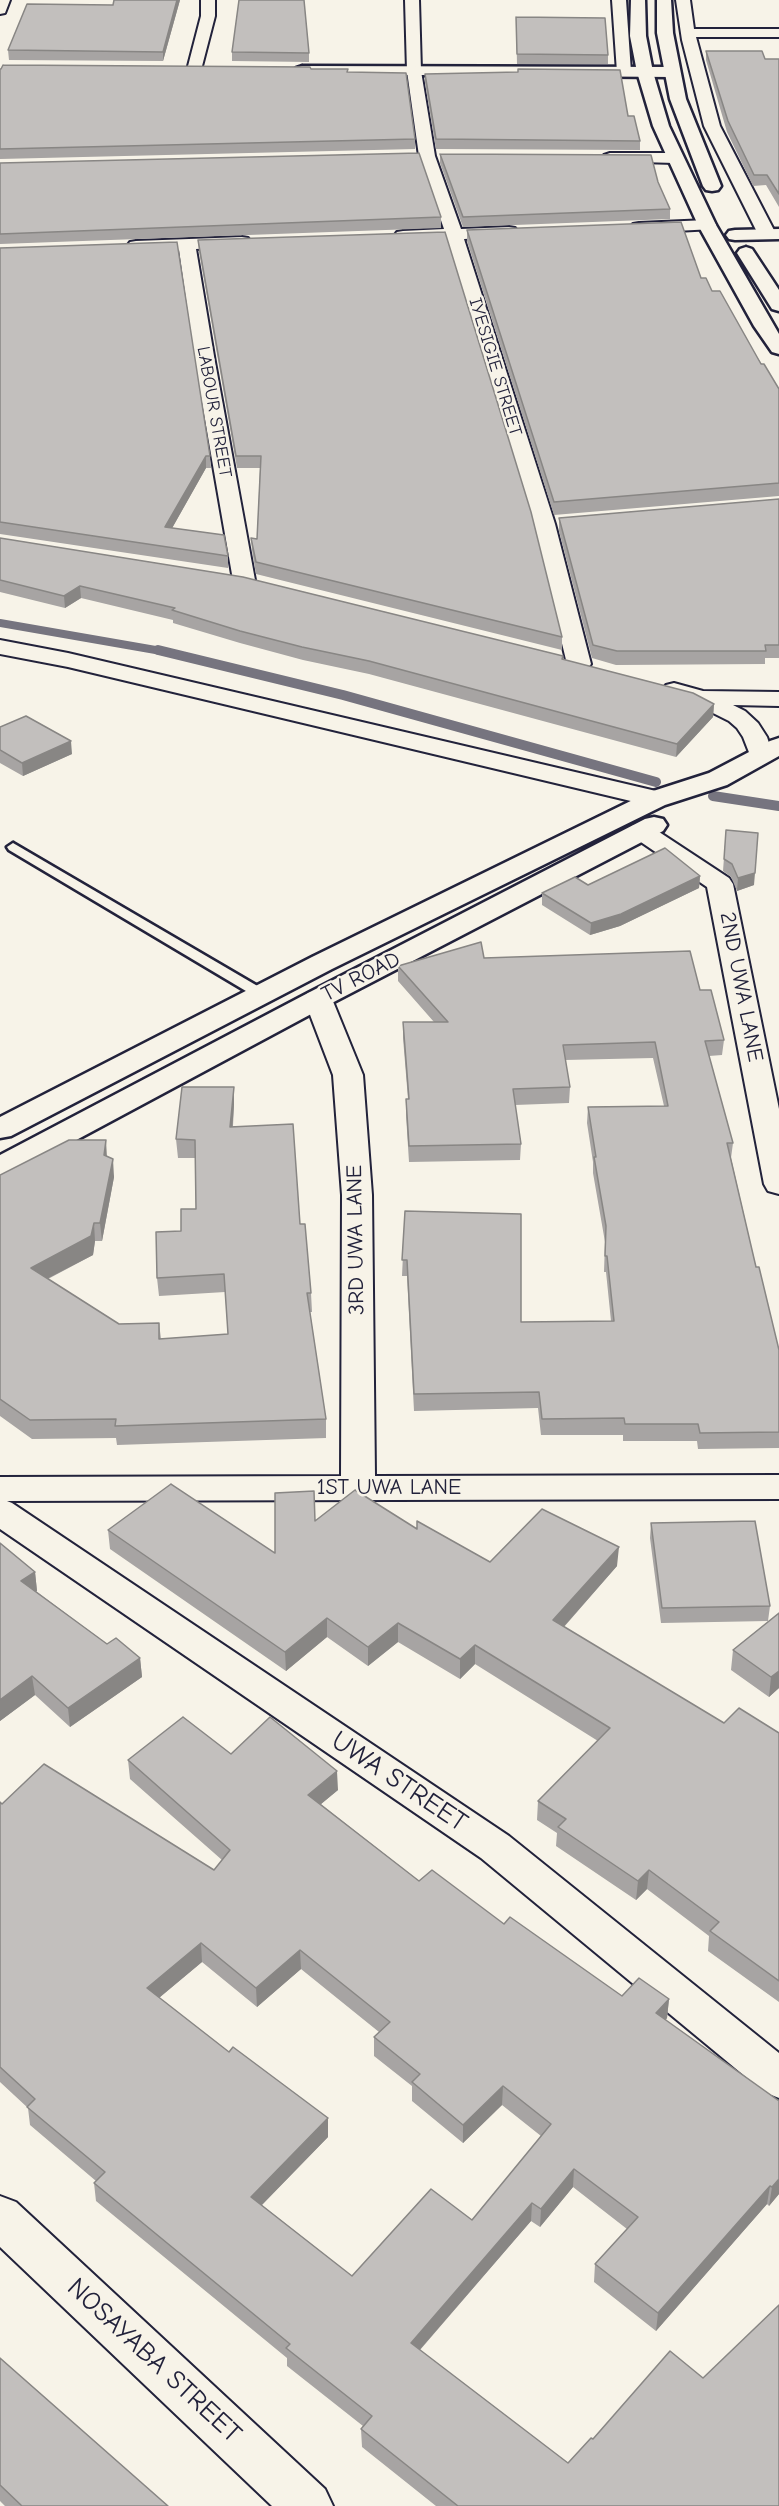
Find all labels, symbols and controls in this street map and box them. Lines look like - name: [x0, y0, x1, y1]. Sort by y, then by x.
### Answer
- street label: IYESIGIE STREET: [464, 295, 526, 439]
- street label: LABOUR STREET: [192, 345, 236, 479]
- street label: 2ND UWA LANE: [714, 910, 768, 1064]
- street label: TV ROAD: [317, 946, 405, 1008]
- street label: 3RD UWA LANE: [341, 1165, 371, 1315]
- street label: 1ST UWA LANE: [317, 1475, 461, 1501]
- street label: UWA STREET: [325, 1725, 473, 1839]
- street label: NOSAYABA STREET: [60, 2272, 248, 2450]

